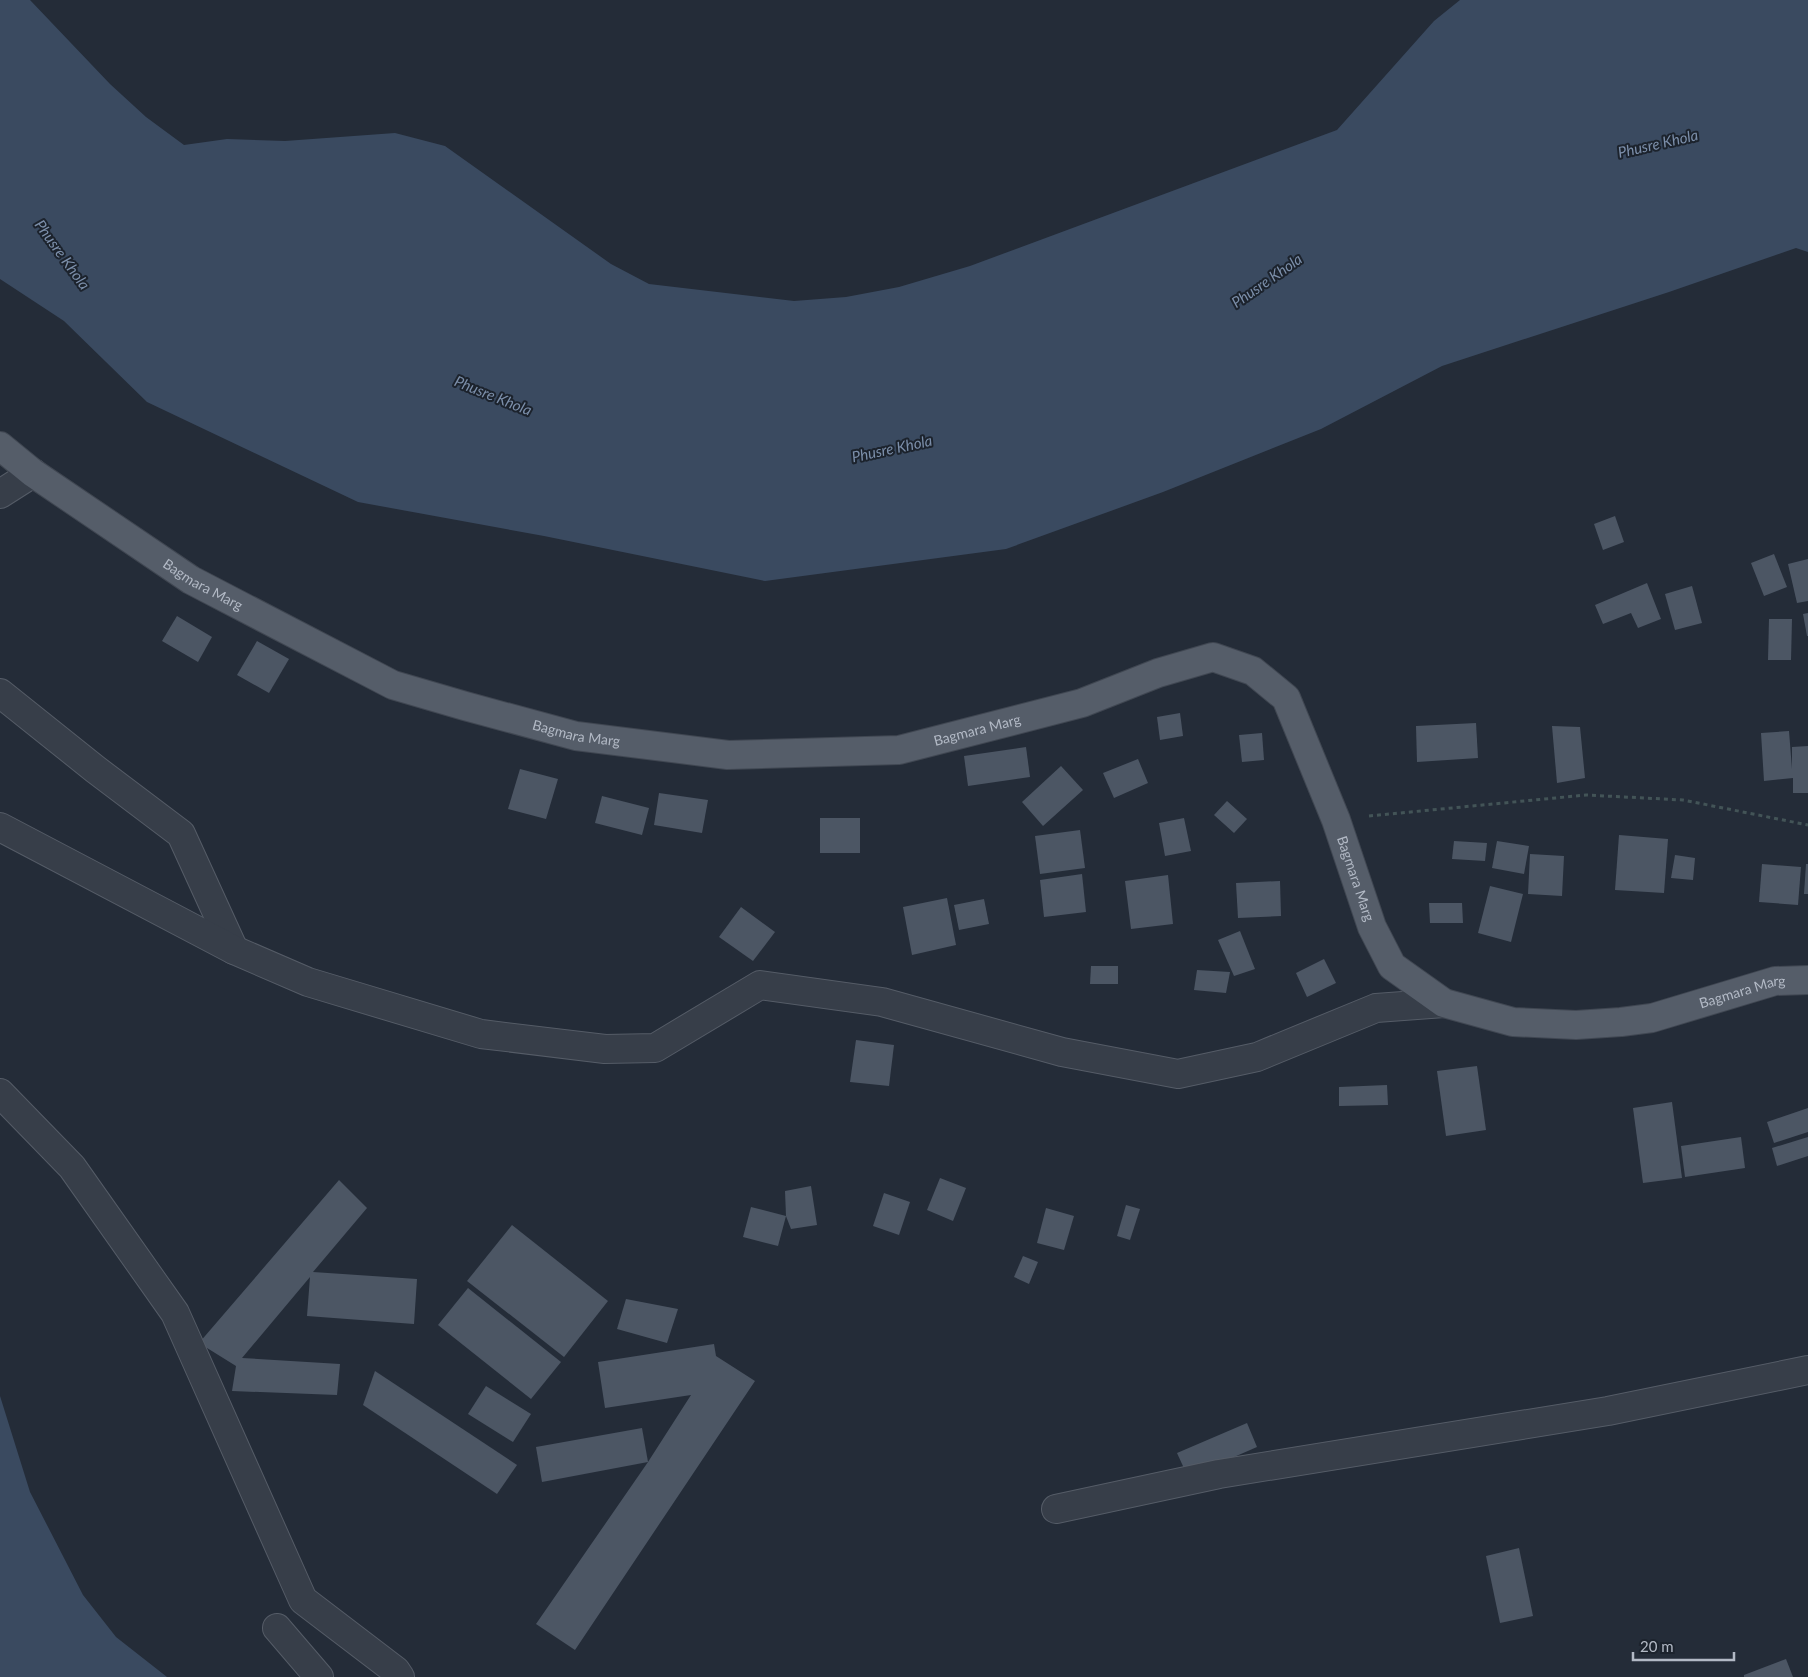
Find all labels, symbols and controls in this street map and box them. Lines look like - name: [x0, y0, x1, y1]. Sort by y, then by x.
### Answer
- water label: Phusre Khola: [1616, 125, 1700, 161]
- water label: Phusre Khola: [31, 216, 94, 293]
- water label: Phusre Khola: [1228, 249, 1305, 311]
- water label: Phusre Khola: [452, 371, 535, 419]
- water label: Phusre Khola: [850, 431, 934, 465]
- street label: Bagmara Marg: [160, 555, 246, 613]
- street label: Bagmara Marg: [932, 710, 1022, 749]
- street label: Bagmara Marg: [531, 716, 621, 749]
- street label: Bagmara Marg: [1334, 833, 1378, 923]
- street label: Bagmara Marg: [1697, 972, 1786, 1011]
- scale bar: [1633, 1630, 1734, 1662]
- text: 20 m: [1640, 1637, 1674, 1655]

